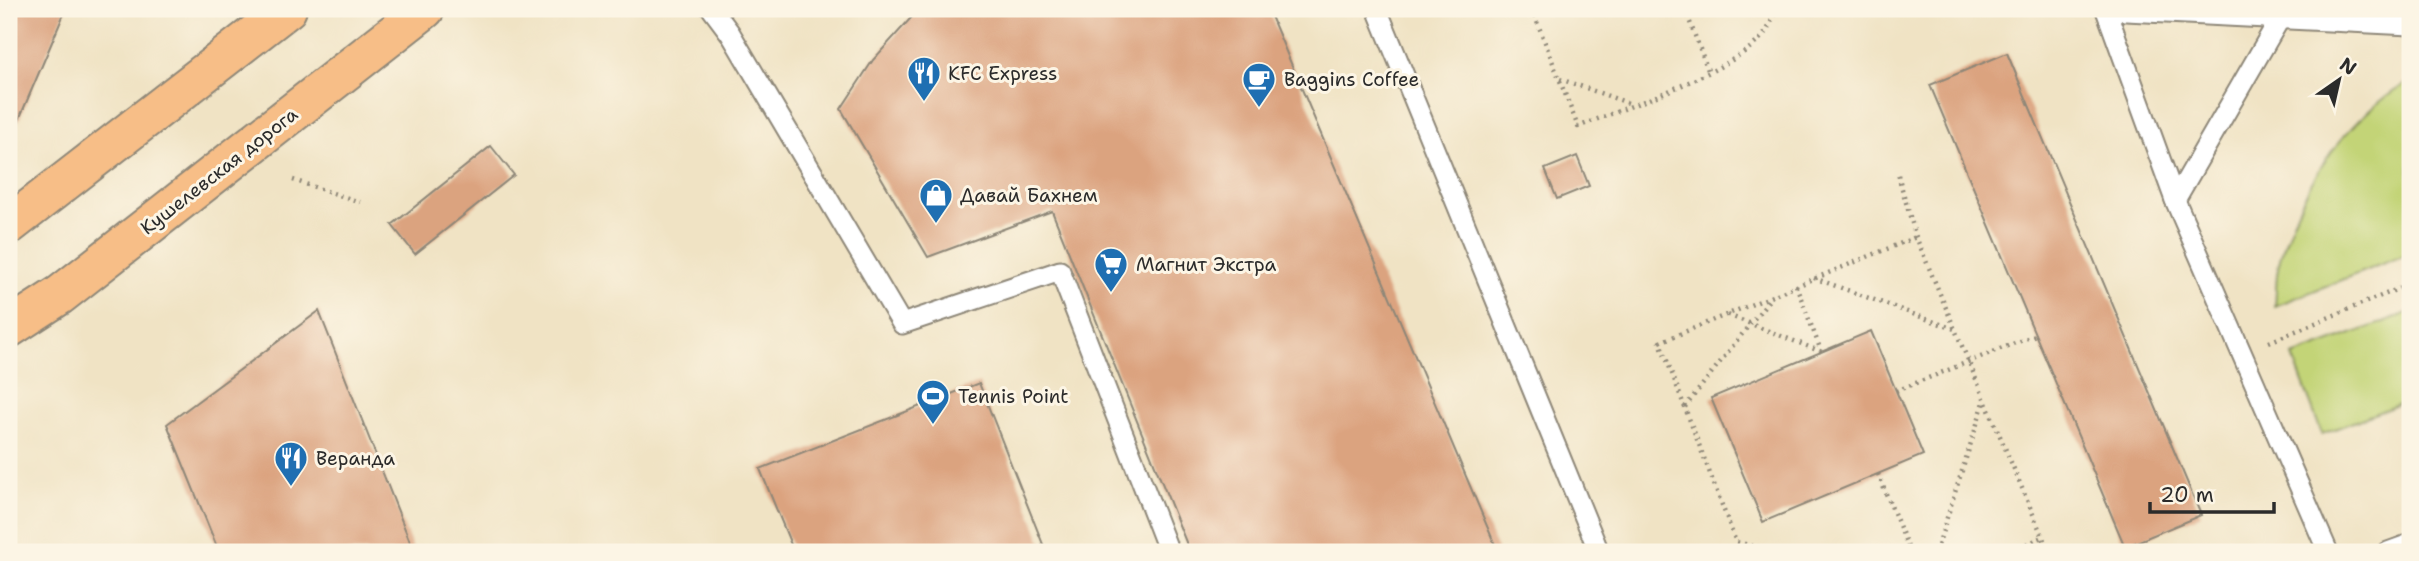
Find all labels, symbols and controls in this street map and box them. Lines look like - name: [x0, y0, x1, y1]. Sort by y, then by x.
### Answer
- north arrow: [2304, 46, 2374, 116]
- text: N: [2335, 52, 2361, 81]
- restaurant icon: KFC Express: [905, 54, 943, 103]
- cafe icon: Baggins Coffee: [1240, 60, 1278, 109]
- place label: KFC Express: [948, 61, 1057, 86]
- place label: Baggins Coffee: [1284, 67, 1419, 92]
- street label: Кушелевская дорога: [135, 102, 303, 240]
- shop icon: Давай Бахнем: [917, 176, 955, 225]
- place label: Давай Бахнем: [960, 183, 1098, 208]
- supermarket icon: Магнит Экстра: [1092, 245, 1130, 294]
- place label: Магнит Экстра: [1136, 252, 1277, 277]
- sports icon: Tennis Point: [914, 377, 952, 426]
- place label: Tennis Point: [958, 384, 1069, 409]
- restaurant icon: Веранда: [272, 439, 310, 488]
- place label: Веранда: [316, 446, 395, 471]
- scale bar: [2150, 470, 2274, 514]
- text: 20 m: [2160, 481, 2214, 509]

